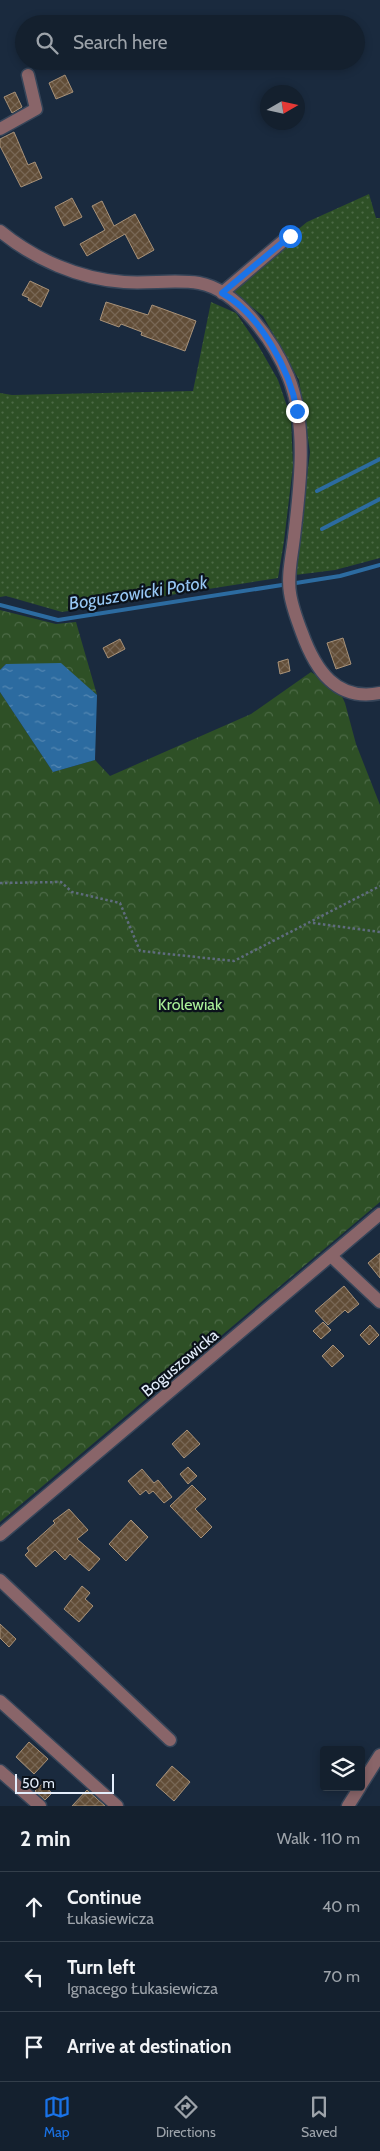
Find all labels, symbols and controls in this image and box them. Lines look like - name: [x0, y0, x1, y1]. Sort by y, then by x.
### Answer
- search box: [15, 15, 365, 70]
- icon: search: [33, 29, 61, 57]
- text: Search here: [73, 31, 167, 54]
- north arrow: [260, 85, 305, 130]
- route start: [279, 225, 302, 248]
- route end: [286, 400, 309, 423]
- water label: Boguszowicki Potok: [67, 571, 210, 615]
- park label: Królewiak: [158, 995, 223, 1014]
- street label: Boguszowicka: [138, 1325, 223, 1401]
- map controls: [320, 1746, 365, 1791]
- button: layers: [320, 1746, 365, 1791]
- scale bar: [15, 1771, 114, 1794]
- text: 50 m: [22, 1774, 55, 1792]
- text: 2 min: [20, 1826, 71, 1851]
- text: Walk · 110 m: [277, 1829, 360, 1848]
- text: Continue: [67, 1886, 141, 1909]
- icon: ahead: [20, 1893, 48, 1921]
- text: 40 m: [322, 1897, 360, 1916]
- text: Łukasiewicza: [67, 1909, 154, 1928]
- text: Turn left: [67, 1956, 135, 1979]
- icon: left: [20, 1963, 48, 1991]
- text: 70 m: [323, 1967, 360, 1986]
- text: Ignacego Łukasiewicza: [67, 1979, 218, 1998]
- icon: arrive: [20, 2033, 48, 2061]
- text: Arrive at destination: [67, 2035, 231, 2058]
- tab: Map: [43, 2093, 71, 2141]
- tab: Directions: [156, 2093, 216, 2141]
- tab: Saved: [301, 2093, 337, 2141]

